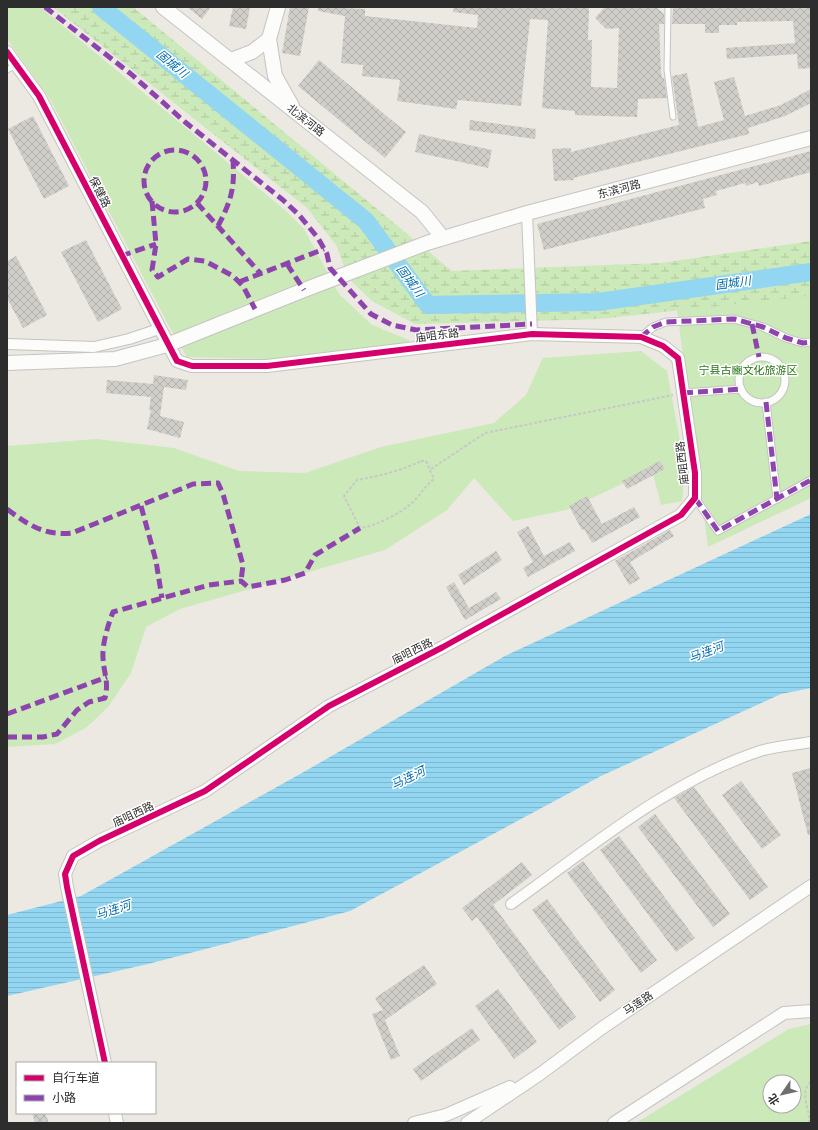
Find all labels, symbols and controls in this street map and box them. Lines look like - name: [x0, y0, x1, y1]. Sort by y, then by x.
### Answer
- water label: 固城川: [154, 47, 192, 82]
- street label: 北滨河路: [284, 102, 327, 139]
- street label: 保健路: [86, 175, 113, 210]
- street label: 东滨河路: [596, 178, 642, 201]
- water label: 固城川: [394, 262, 428, 301]
- water label: 固城川: [714, 273, 754, 292]
- street label: 庙咀东路: [414, 326, 460, 345]
- park label: 宁县古豳文化旅游区: [699, 364, 798, 377]
- street label: 庙咀西路: [674, 440, 691, 486]
- street label: 庙咀西路: [390, 636, 435, 667]
- water label: 马连河: [687, 639, 727, 665]
- water label: 马连河: [389, 763, 429, 792]
- street label: 庙咀西路: [111, 799, 156, 830]
- water label: 马连河: [94, 897, 134, 922]
- street label: 马莲路: [621, 989, 656, 1018]
- legend: [16, 1062, 156, 1114]
- text: 自行车道: [52, 1071, 100, 1085]
- north arrow: [762, 1074, 802, 1114]
- text: 小路: [52, 1091, 76, 1105]
- text: 北: [766, 1091, 783, 1108]

